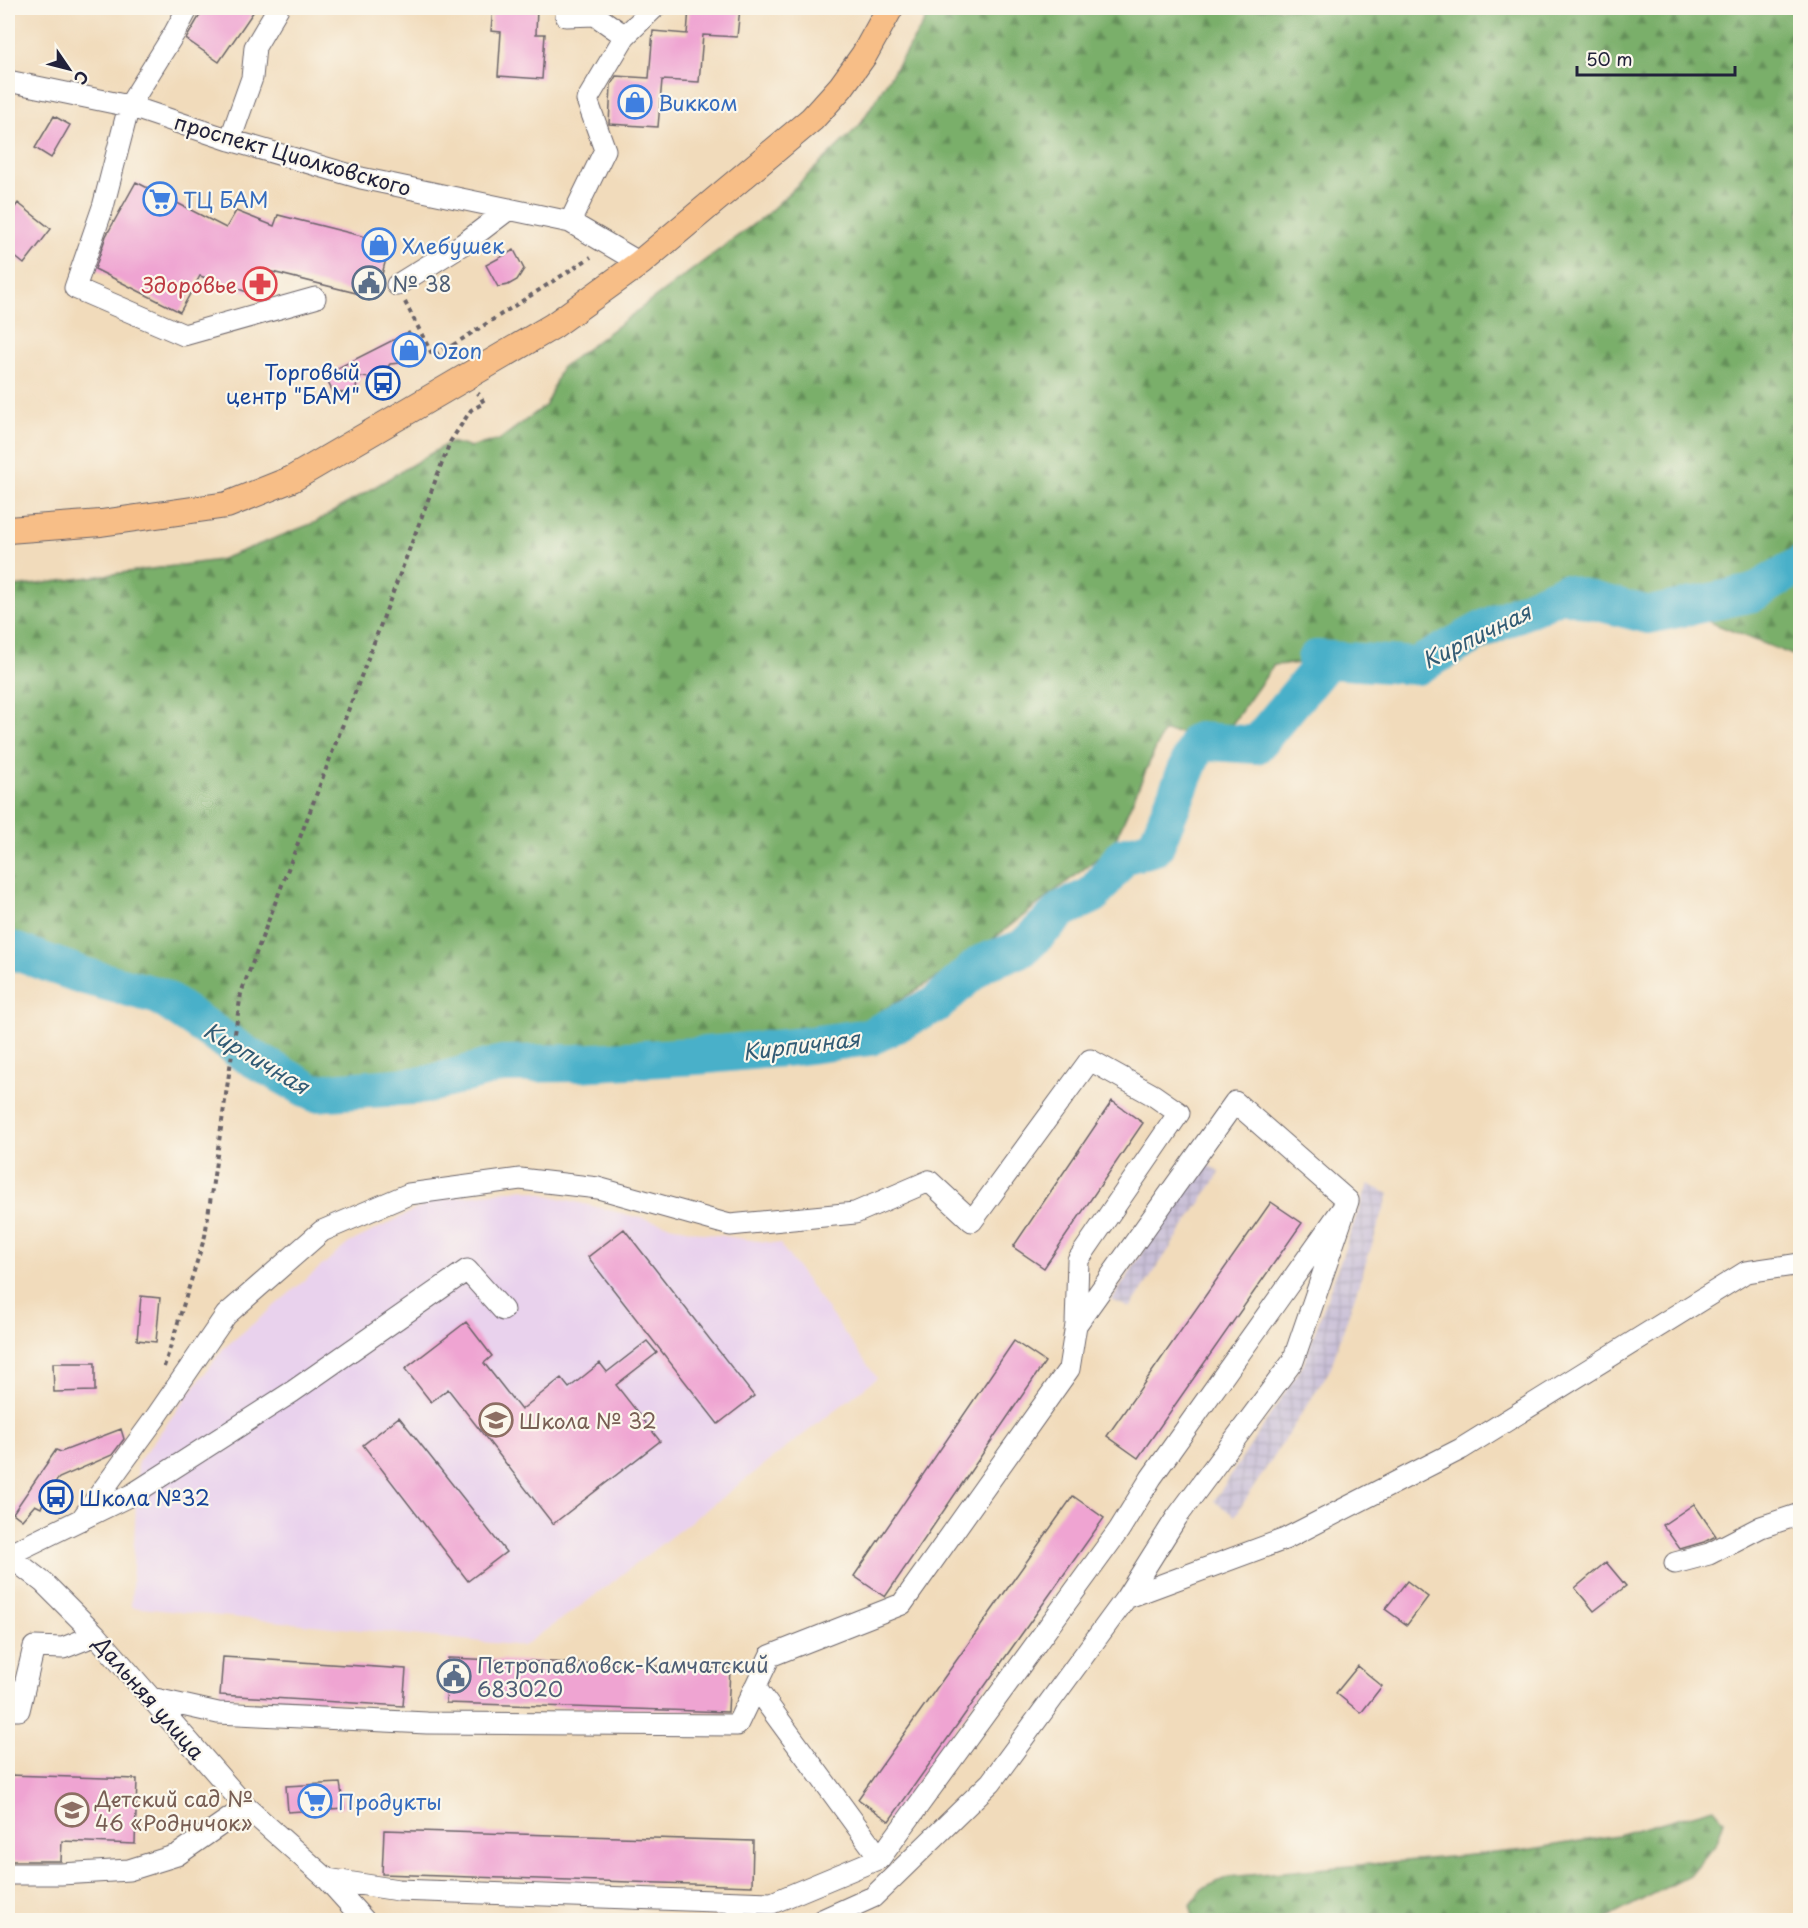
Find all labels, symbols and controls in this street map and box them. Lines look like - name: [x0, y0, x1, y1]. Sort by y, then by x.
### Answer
- north arrow: [39, 39, 99, 99]
- scale bar: [1577, 39, 1734, 77]
- text: 50 m: [1586, 45, 1633, 72]
- text: С: [69, 66, 95, 90]
- shop icon: Викком: [617, 84, 653, 120]
- place label: Викком: [658, 86, 738, 118]
- street label: проспект Циолковского: [171, 105, 415, 203]
- supermarket icon: ТЦ БАМ: [142, 181, 178, 217]
- place label: ТЦ БАМ: [183, 183, 269, 215]
- shop icon: Хлебушек: [361, 227, 397, 263]
- place label: Хлебушек: [402, 229, 505, 261]
- public building icon: № 38: [351, 265, 387, 301]
- pharmacy icon: Здоровье: [242, 266, 278, 302]
- place label: № 38: [392, 267, 452, 299]
- place label: Здоровье: [141, 268, 237, 300]
- shop icon: Ozon: [391, 332, 427, 368]
- place label: Ozon: [432, 334, 482, 366]
- place label: Торговый центр "БАМ": [226, 355, 360, 411]
- bus stop icon: Торговый центр "БАМ": [365, 365, 401, 401]
- water label: Кирпичная: [1416, 593, 1538, 676]
- water label: Кирпичная: [198, 1013, 318, 1102]
- water label: Кирпичная: [741, 1020, 863, 1068]
- school or university icon: Школа № 32: [478, 1402, 514, 1438]
- place label: Школа № 32: [519, 1404, 657, 1436]
- bus stop icon: Школа №32: [38, 1479, 74, 1515]
- place label: Школа №32: [79, 1481, 210, 1513]
- street label: Дальняя улица: [86, 1627, 214, 1767]
- place label: Петропавловск-Камчатский 683020: [477, 1648, 769, 1704]
- public building icon: Петропавловск-Камчатский 683020: [436, 1658, 472, 1694]
- place label: Детский сад № 46 «Родничок»: [94, 1782, 253, 1838]
- supermarket icon: Продукты: [297, 1783, 333, 1819]
- place label: Продукты: [338, 1785, 442, 1817]
- school or university icon: Детский сад № 46 «Родничок»: [54, 1792, 90, 1828]

